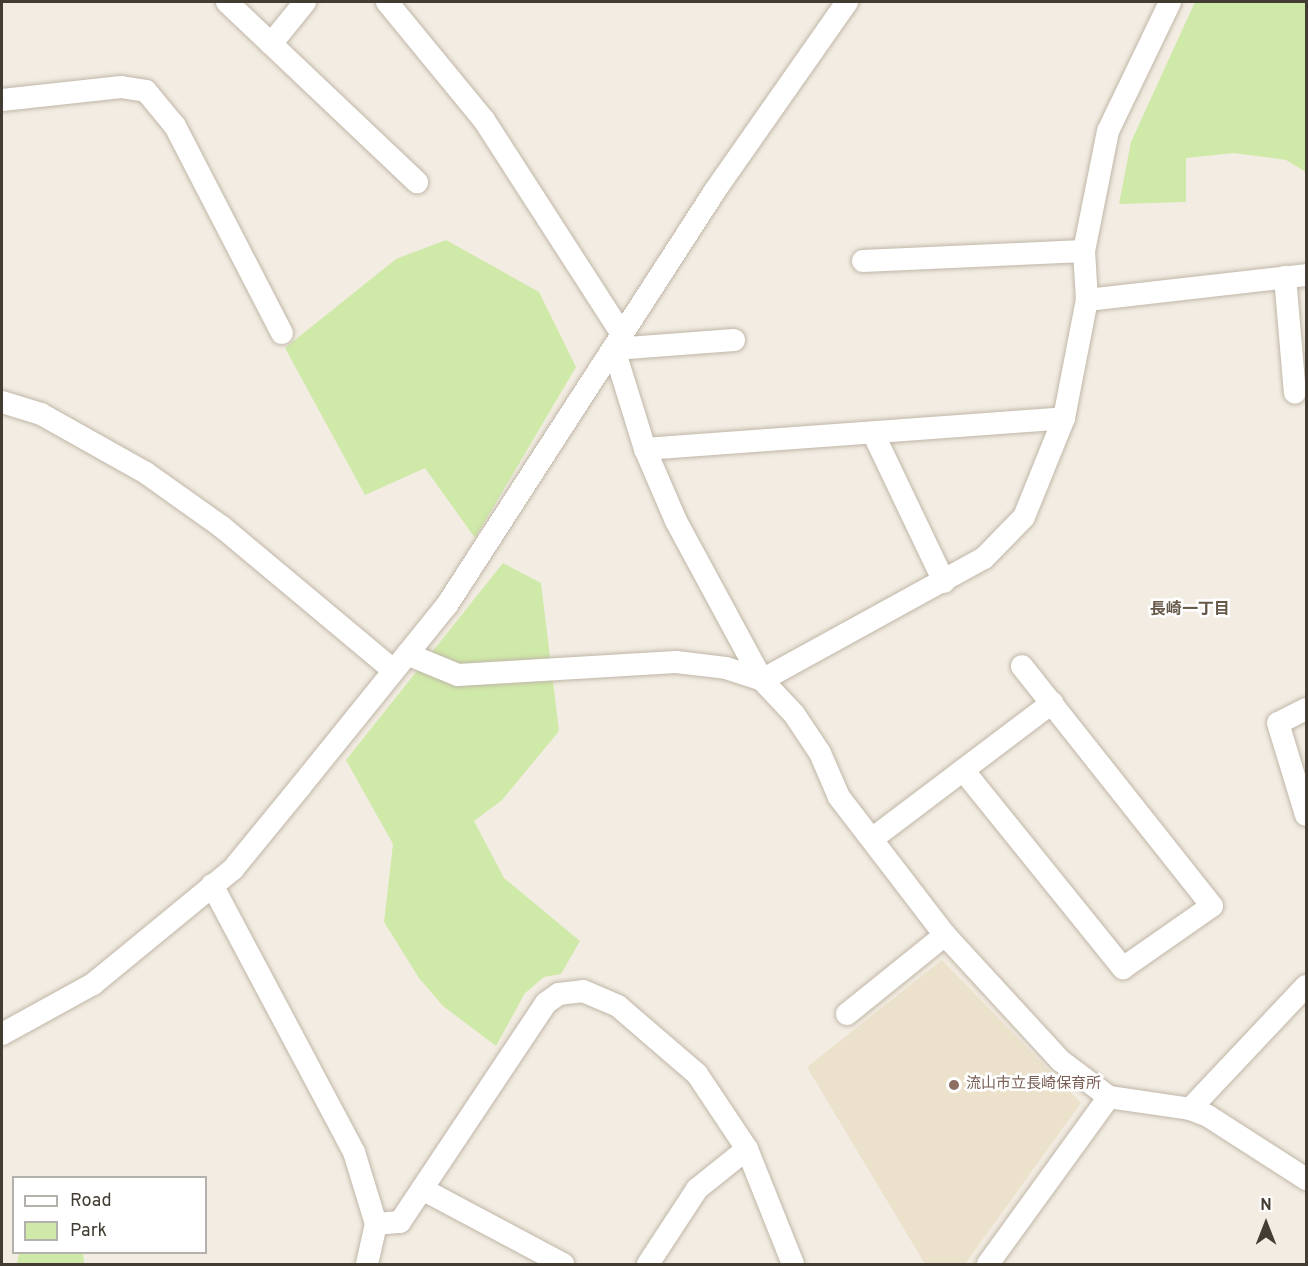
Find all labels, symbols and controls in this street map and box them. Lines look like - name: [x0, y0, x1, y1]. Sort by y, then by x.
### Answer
- district label: 長崎一丁目: [1150, 600, 1230, 620]
- place label: 流山市立長崎保育所: [966, 1076, 1101, 1094]
- marker: 流山市立長崎保育所: [947, 1078, 961, 1092]
- legend: [12, 1176, 207, 1254]
- text: Road: [70, 1190, 112, 1213]
- north arrow: [1236, 1194, 1296, 1254]
- text: N: [1260, 1196, 1272, 1216]
- text: Park: [70, 1220, 107, 1243]

